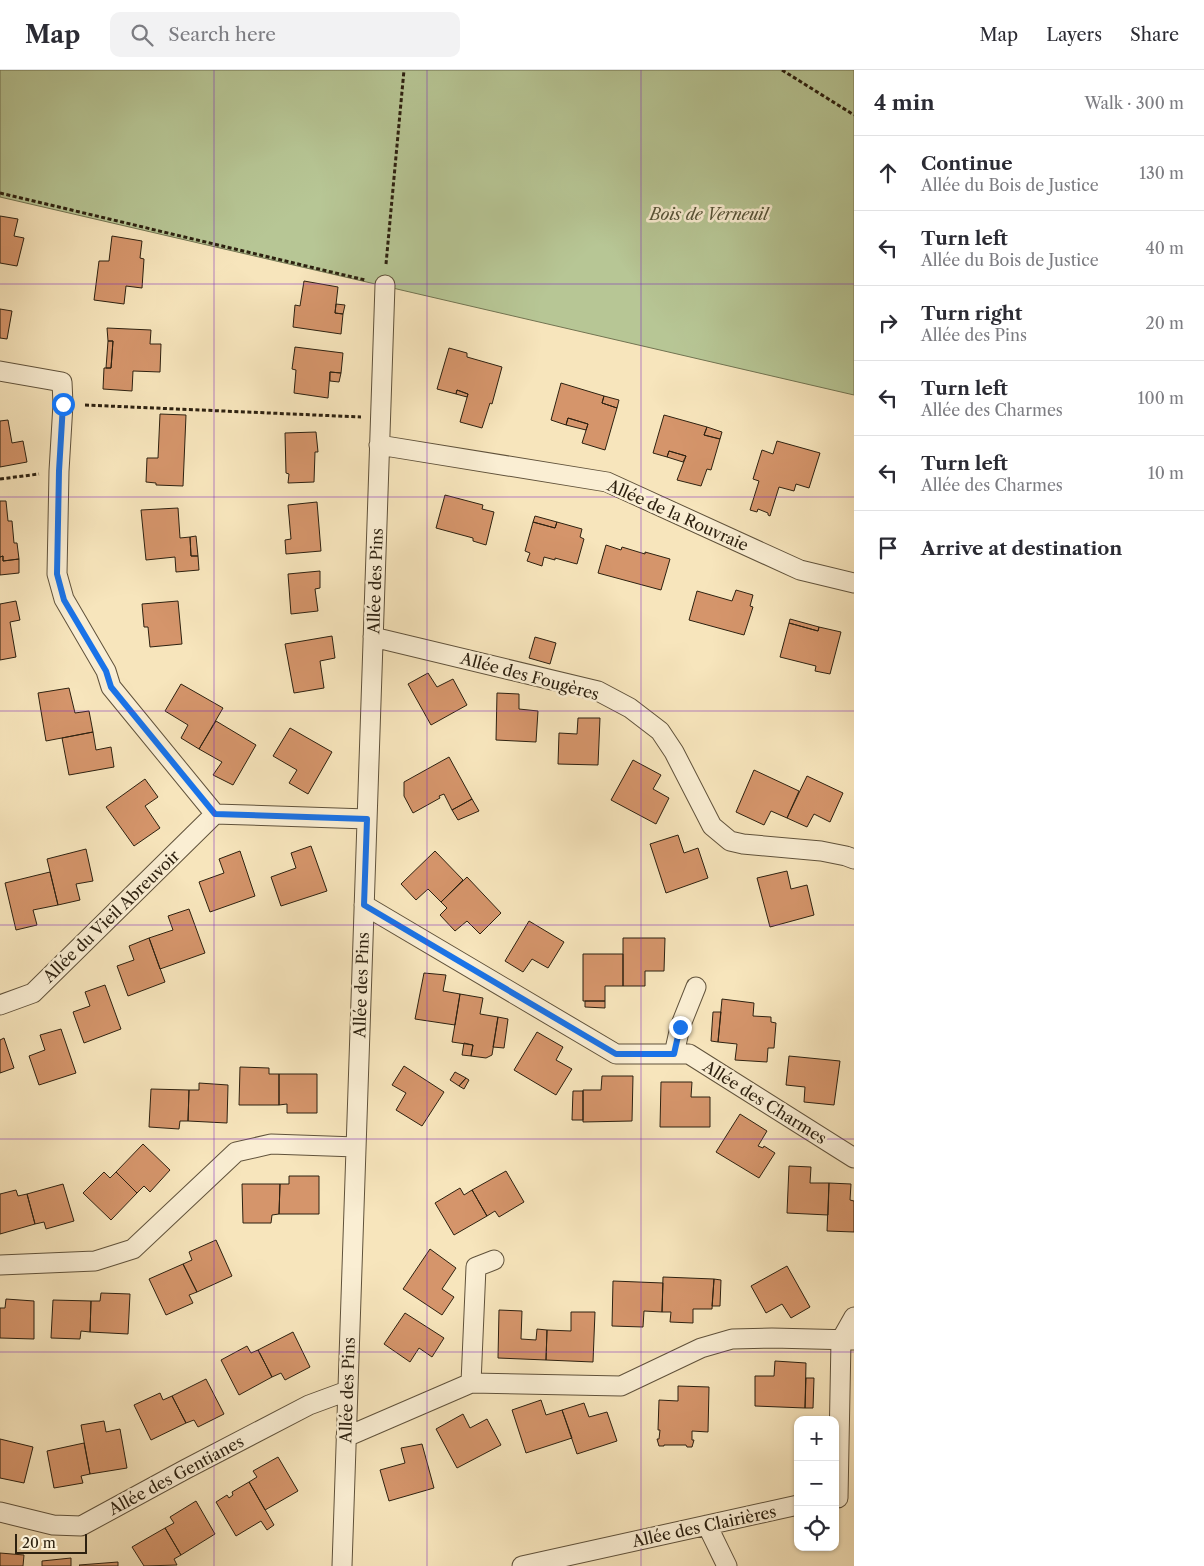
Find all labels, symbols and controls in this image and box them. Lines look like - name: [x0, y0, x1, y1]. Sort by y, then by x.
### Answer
- search box: [110, 12, 460, 57]
- text: Map: [25, 20, 80, 49]
- icon: search: [128, 21, 156, 49]
- text: Search here: [168, 23, 276, 46]
- text: Map: [980, 24, 1018, 46]
- text: Layers: [1046, 24, 1102, 46]
- text: Share: [1130, 24, 1179, 46]
- text: 4 min: [874, 90, 935, 115]
- text: Walk · 300 m: [1085, 93, 1184, 113]
- text: Continue: [921, 152, 1013, 175]
- icon: ahead: [874, 159, 902, 187]
- text: 130 m: [1139, 163, 1184, 183]
- text: Allée du Bois de Justice: [921, 175, 1099, 195]
- park label: Bois de Verneuil: [648, 204, 770, 224]
- text: Turn left: [921, 227, 1008, 250]
- icon: left: [874, 234, 902, 262]
- text: 40 m: [1145, 238, 1184, 258]
- text: Allée du Bois de Justice: [921, 250, 1099, 270]
- text: Turn right: [921, 302, 1022, 325]
- icon: right: [874, 309, 902, 337]
- text: 20 m: [1145, 313, 1184, 333]
- text: Allée des Pins: [921, 325, 1027, 345]
- text: Turn left: [921, 377, 1008, 400]
- icon: left: [874, 384, 902, 412]
- text: 100 m: [1138, 388, 1184, 408]
- route start: [52, 393, 75, 416]
- text: Allée des Charmes: [921, 400, 1063, 420]
- text: Turn left: [921, 452, 1008, 475]
- icon: left: [874, 459, 902, 487]
- text: 10 m: [1148, 463, 1184, 483]
- street label: Allée de la Rouvraie: [603, 474, 752, 555]
- text: Allée des Charmes: [921, 475, 1063, 495]
- street label: Allée des Pins: [363, 528, 387, 635]
- icon: arrive: [874, 534, 902, 562]
- text: Arrive at destination: [921, 537, 1122, 560]
- street label: Allée des Fougères: [458, 648, 602, 704]
- street label: Allée du Vieil Abreuvoir: [38, 846, 183, 987]
- street label: Allée des Pins: [349, 932, 373, 1039]
- route end: [669, 1016, 692, 1039]
- street label: Allée des Charmes: [699, 1055, 830, 1148]
- street label: Allée des Pins: [335, 1337, 359, 1444]
- map controls: [794, 1416, 839, 1551]
- button: +: [794, 1416, 839, 1461]
- street label: Allée des Gentianes: [104, 1431, 247, 1520]
- button: −: [794, 1461, 839, 1506]
- street label: Allée des Clairières: [629, 1501, 778, 1551]
- button: locate: [794, 1506, 839, 1551]
- scale bar: [15, 1531, 88, 1554]
- text: 20 m: [22, 1534, 56, 1552]

